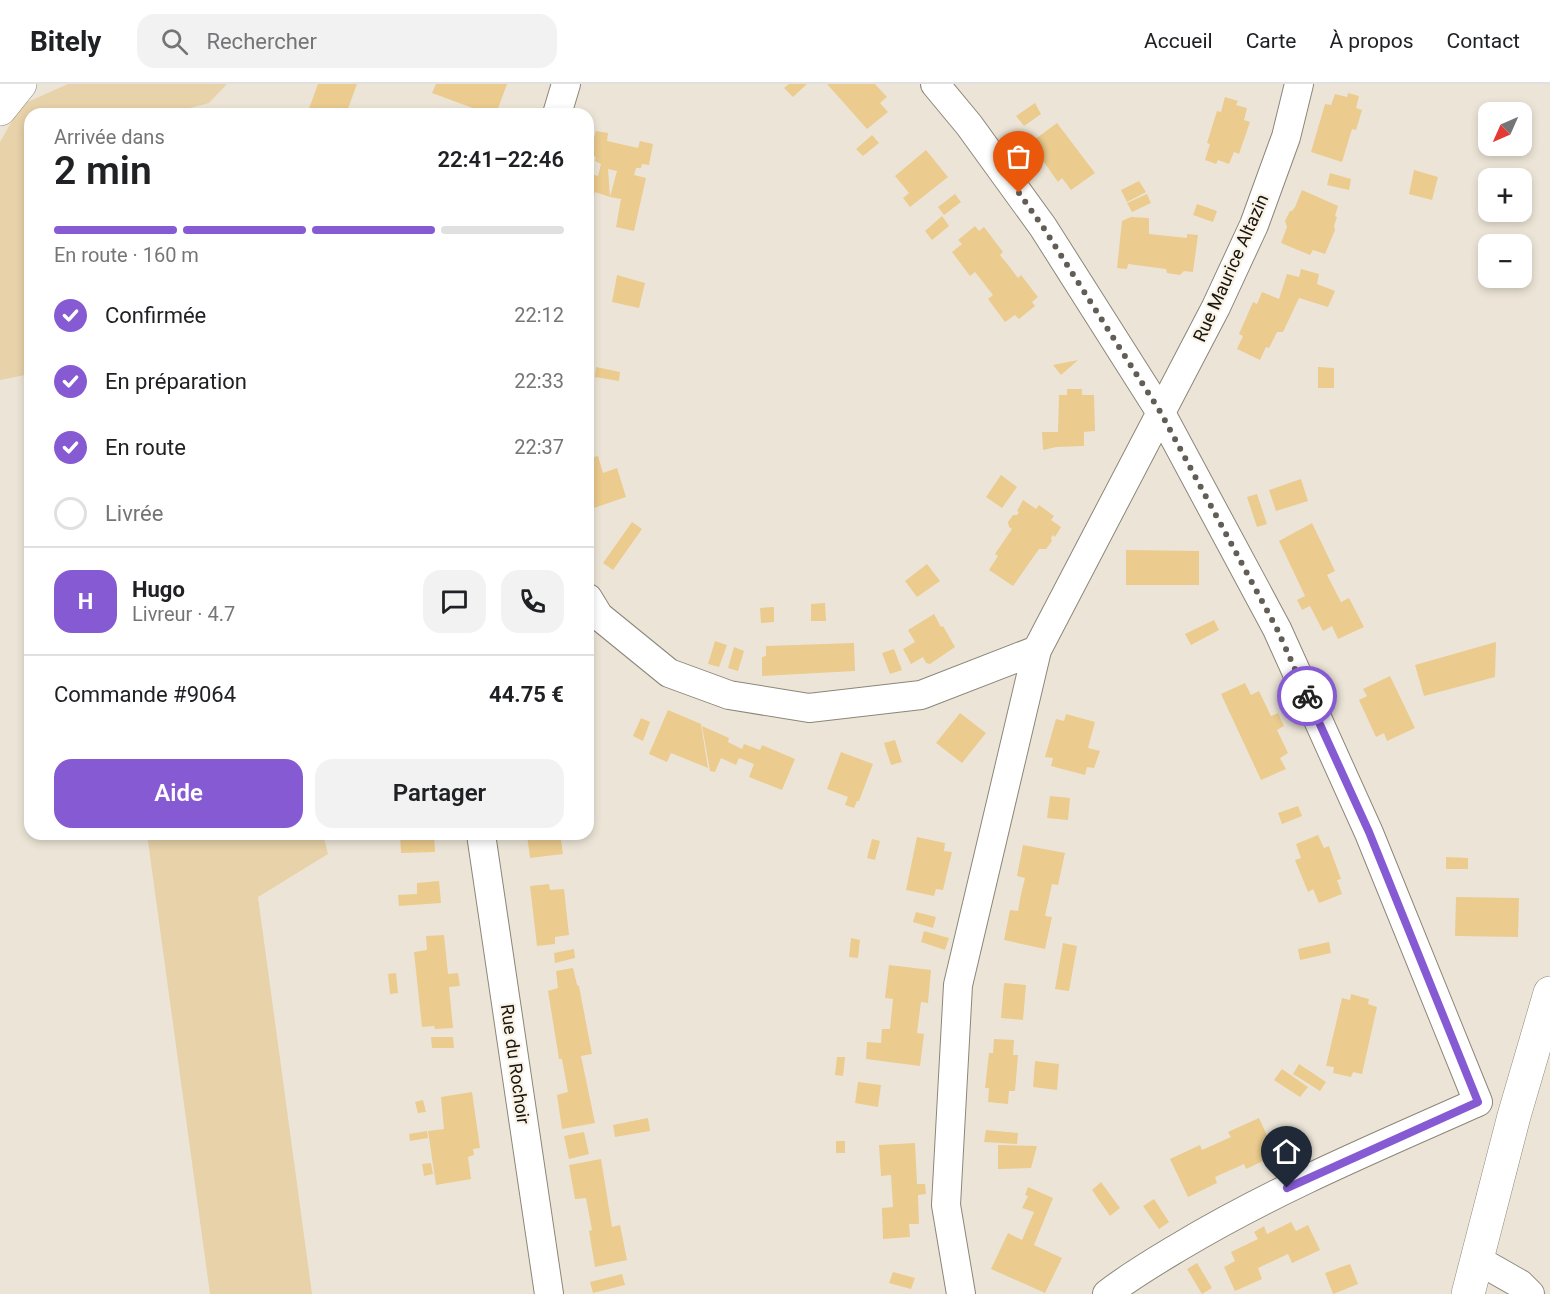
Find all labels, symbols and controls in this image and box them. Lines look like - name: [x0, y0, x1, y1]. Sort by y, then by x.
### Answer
- search box: [137, 14, 557, 68]
- text: Bitely: [30, 25, 101, 58]
- icon: search: [158, 25, 191, 58]
- text: Rechercher: [206, 29, 317, 54]
- text: Accueil: [1144, 29, 1213, 53]
- text: Carte: [1246, 29, 1296, 53]
- text: À propos: [1329, 29, 1414, 53]
- text: Contact: [1447, 29, 1520, 53]
- north arrow: [1478, 102, 1532, 156]
- map controls: [1478, 102, 1532, 288]
- text: Arrivée dans: [54, 125, 165, 149]
- pin: [993, 131, 1044, 193]
- icon: bag: [1002, 140, 1035, 173]
- text: 22:41–22:46: [437, 147, 564, 172]
- text: 2 min: [54, 148, 152, 194]
- button: +: [1478, 168, 1532, 222]
- street label: Rue Maurice Altazin: [1189, 191, 1273, 345]
- button: −: [1478, 234, 1532, 288]
- text: En route · 160 m: [54, 243, 199, 267]
- icon: check: [54, 299, 87, 332]
- text: Confirmée: [105, 303, 206, 328]
- text: 22:12: [514, 303, 564, 327]
- icon: check: [54, 365, 87, 398]
- text: En préparation: [105, 369, 247, 394]
- text: 22:33: [514, 369, 564, 393]
- icon: check: [54, 431, 87, 464]
- text: En route: [105, 435, 186, 460]
- text: 22:37: [514, 435, 564, 459]
- text: Livrée: [105, 501, 163, 526]
- button: chat: [423, 570, 486, 633]
- button: phone: [501, 570, 564, 633]
- text: Hugo: [132, 577, 185, 602]
- text: H: [78, 589, 93, 614]
- text: Livreur · 4.7: [132, 602, 235, 626]
- courier: [1277, 666, 1337, 726]
- icon: bike: [1291, 680, 1324, 713]
- text: Commande #9064: [54, 682, 236, 707]
- text: 44.75 €: [489, 682, 564, 707]
- button: Aide: [54, 759, 303, 828]
- button: Partager: [315, 759, 564, 828]
- street label: Rue du Rochoir: [497, 1003, 534, 1125]
- pin: [1261, 1126, 1312, 1188]
- icon: home: [1270, 1135, 1303, 1168]

